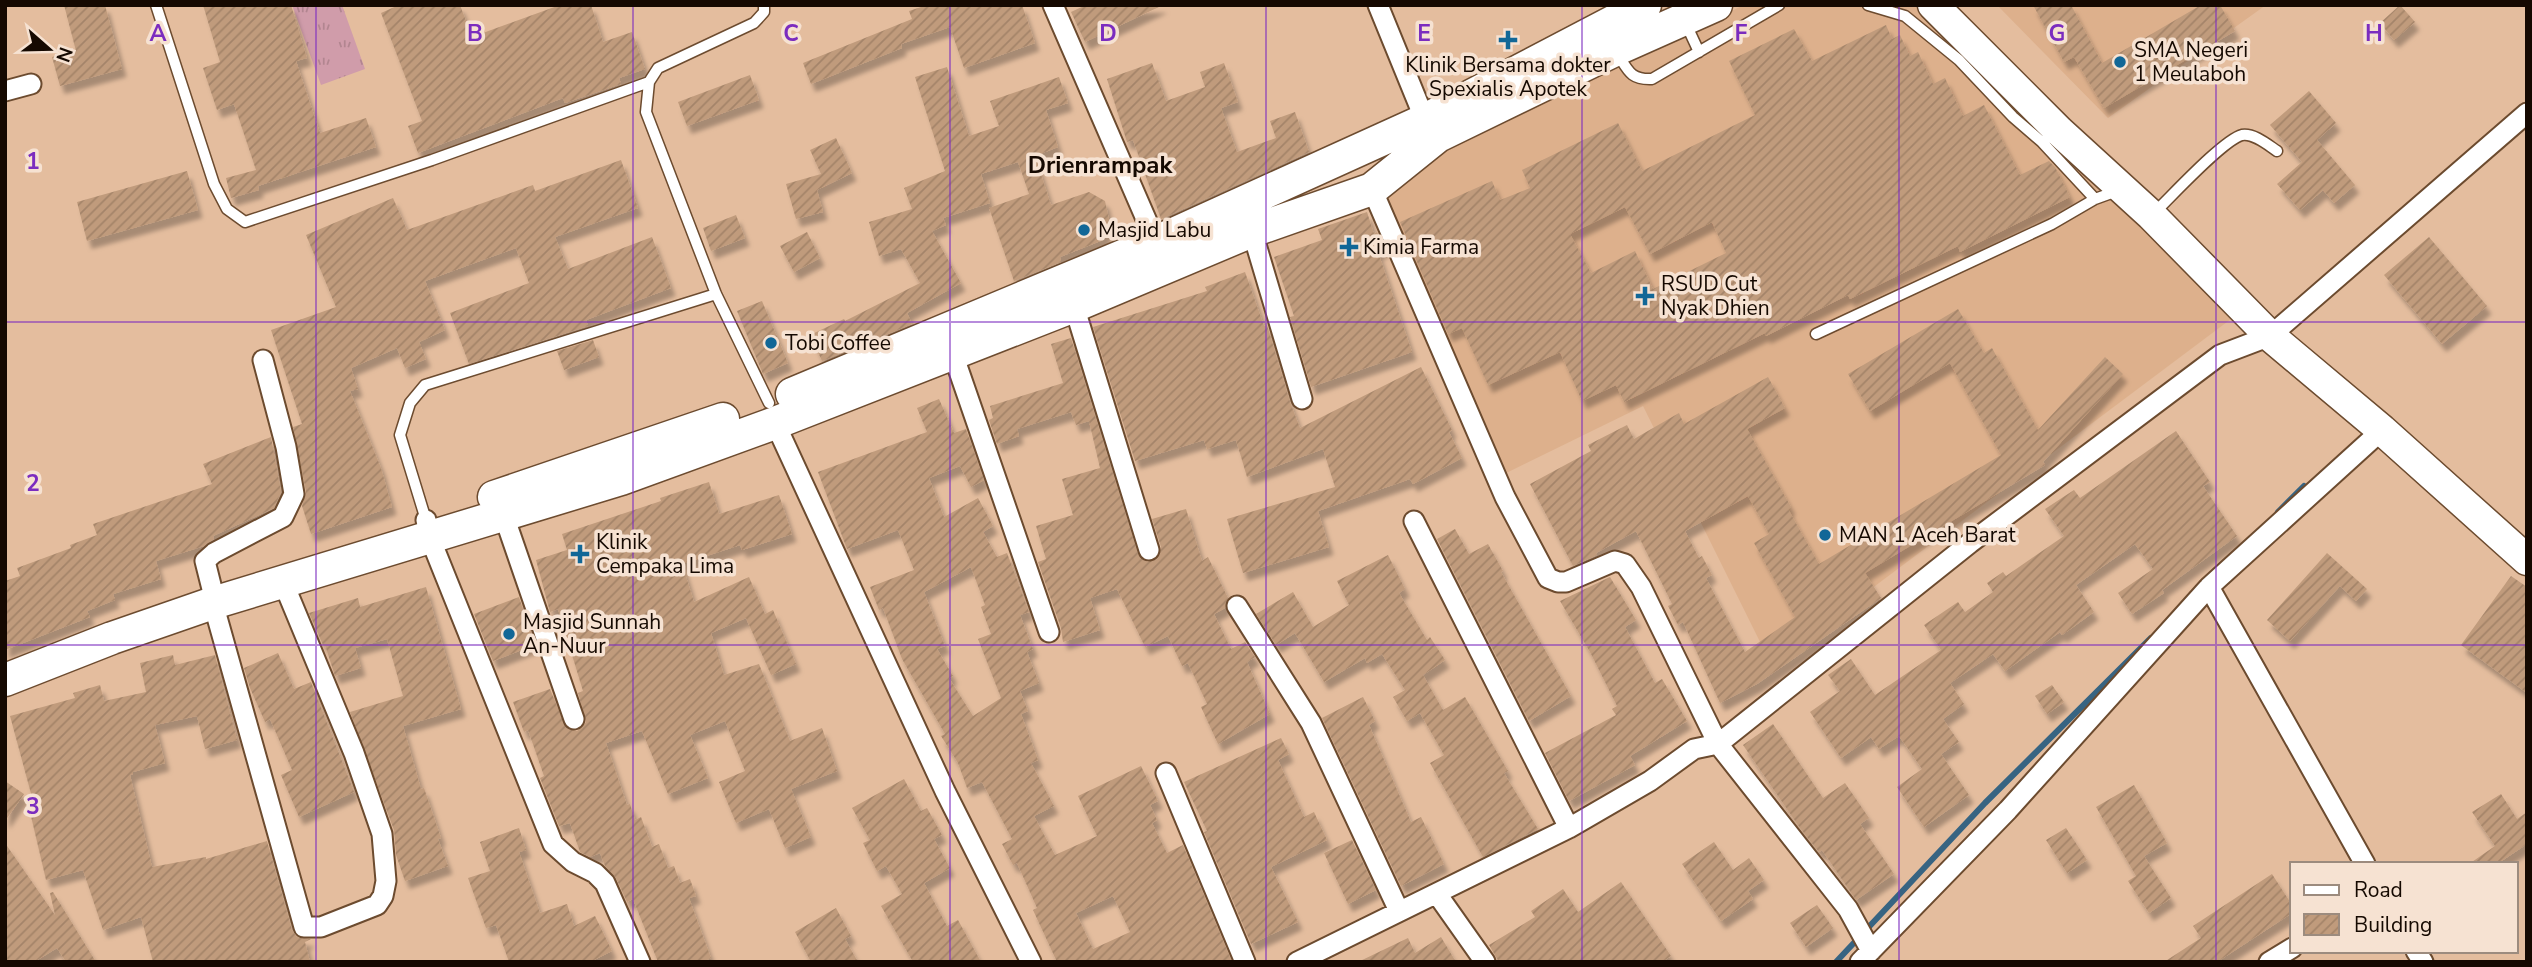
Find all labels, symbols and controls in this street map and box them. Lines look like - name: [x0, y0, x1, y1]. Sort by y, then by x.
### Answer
- north arrow: [14, 14, 84, 84]
- text: A: [149, 18, 167, 49]
- text: B: [467, 18, 483, 49]
- text: C: [783, 18, 799, 49]
- text: D: [1099, 18, 1117, 49]
- text: E: [1417, 18, 1431, 49]
- text: F: [1735, 18, 1748, 49]
- text: G: [2049, 18, 2065, 49]
- text: H: [2365, 18, 2383, 49]
- marker: Klinik Bersama dokter Spexialis Apotek: [1498, 30, 1518, 50]
- place label: SMA Negeri 1 Meulaboh: [2134, 36, 2248, 88]
- text: N: [49, 43, 79, 66]
- place label: Klinik Bersama dokter Spexialis Apotek: [1405, 51, 1611, 103]
- marker: SMA Negeri 1 Meulaboh: [2112, 54, 2128, 70]
- text: 1: [26, 146, 40, 177]
- district label: Drienrampak: [1028, 149, 1173, 181]
- place label: Masjid Labu: [1098, 216, 1211, 244]
- marker: Masjid Labu: [1076, 222, 1092, 238]
- place label: Kimia Farma: [1363, 233, 1479, 261]
- marker: Kimia Farma: [1341, 239, 1357, 255]
- place label: RSUD Cut Nyak Dhien: [1661, 270, 1770, 322]
- marker: RSUD Cut Nyak Dhien: [1635, 286, 1655, 306]
- place label: Tobi Coffee: [785, 329, 891, 357]
- marker: Tobi Coffee: [763, 335, 779, 351]
- text: 2: [26, 468, 40, 499]
- place label: MAN 1 Aceh Barat: [1839, 521, 2016, 549]
- marker: MAN 1 Aceh Barat: [1817, 527, 1833, 543]
- place label: Klinik Cempaka Lima: [596, 528, 734, 580]
- marker: Klinik Cempaka Lima: [570, 544, 590, 564]
- place label: Masjid Sunnah An-Nuur: [523, 608, 661, 660]
- marker: Masjid Sunnah An-Nuur: [501, 626, 517, 642]
- text: 3: [26, 791, 40, 822]
- legend: [2290, 862, 2518, 953]
- text: Road: [2354, 876, 2403, 904]
- text: Building: [2354, 911, 2432, 939]

